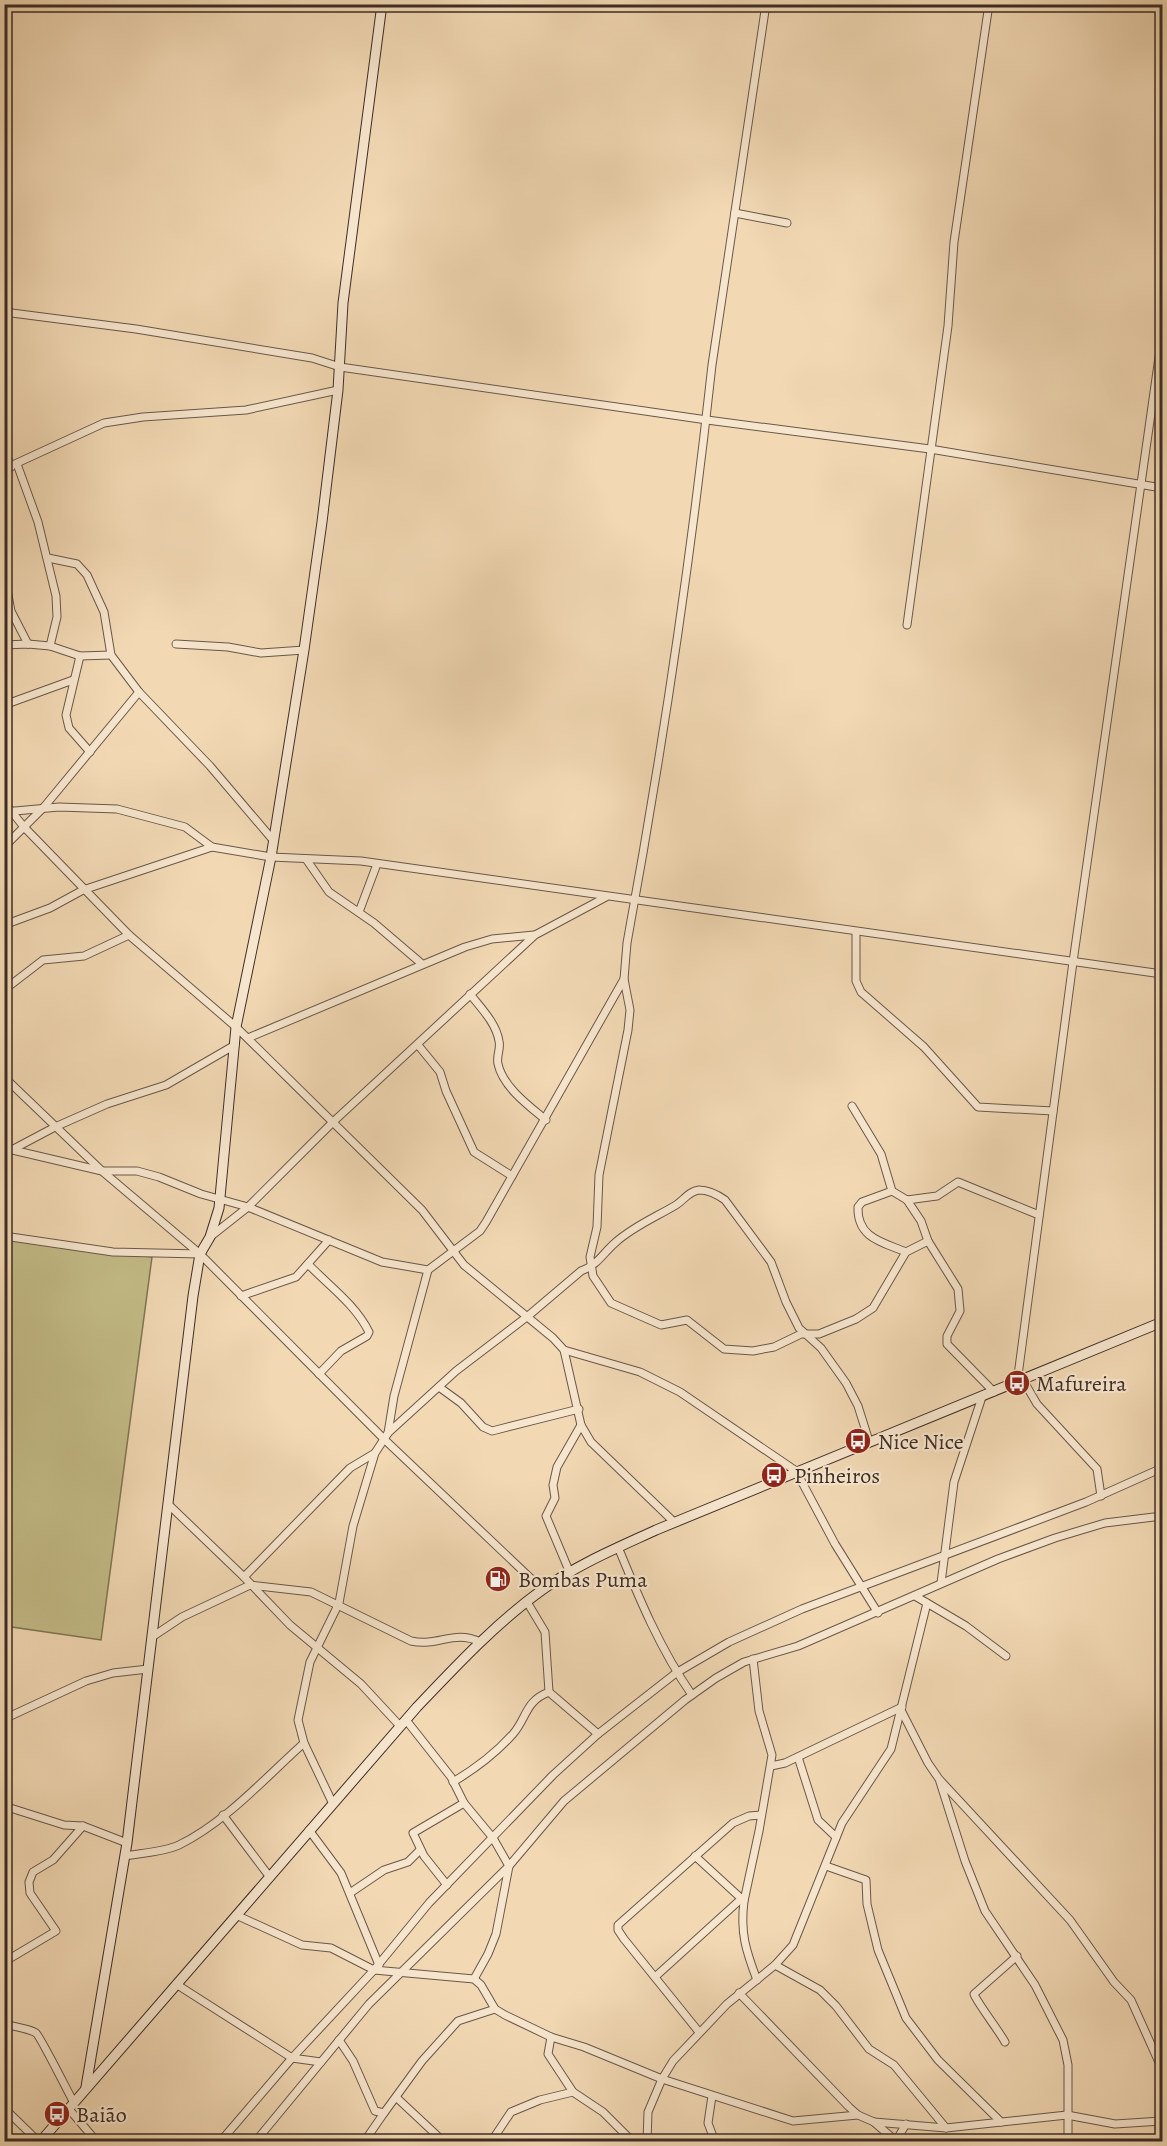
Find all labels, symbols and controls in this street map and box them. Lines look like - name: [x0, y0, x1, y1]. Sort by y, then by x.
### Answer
- bus stop icon: Mafureira: [1002, 1368, 1032, 1398]
- place label: Mafureira: [1036, 1369, 1127, 1399]
- bus stop icon: Nice Nice: [843, 1426, 873, 1456]
- place label: Nice Nice: [878, 1427, 964, 1457]
- bus stop icon: Pinheiros: [759, 1460, 789, 1490]
- place label: Pinheiros: [794, 1461, 880, 1491]
- fuel station icon: Bombas Puma: [483, 1564, 513, 1594]
- place label: Bombas Puma: [518, 1565, 648, 1595]
- bus stop icon: Baião: [42, 2099, 72, 2129]
- place label: Baião: [76, 2100, 127, 2130]

